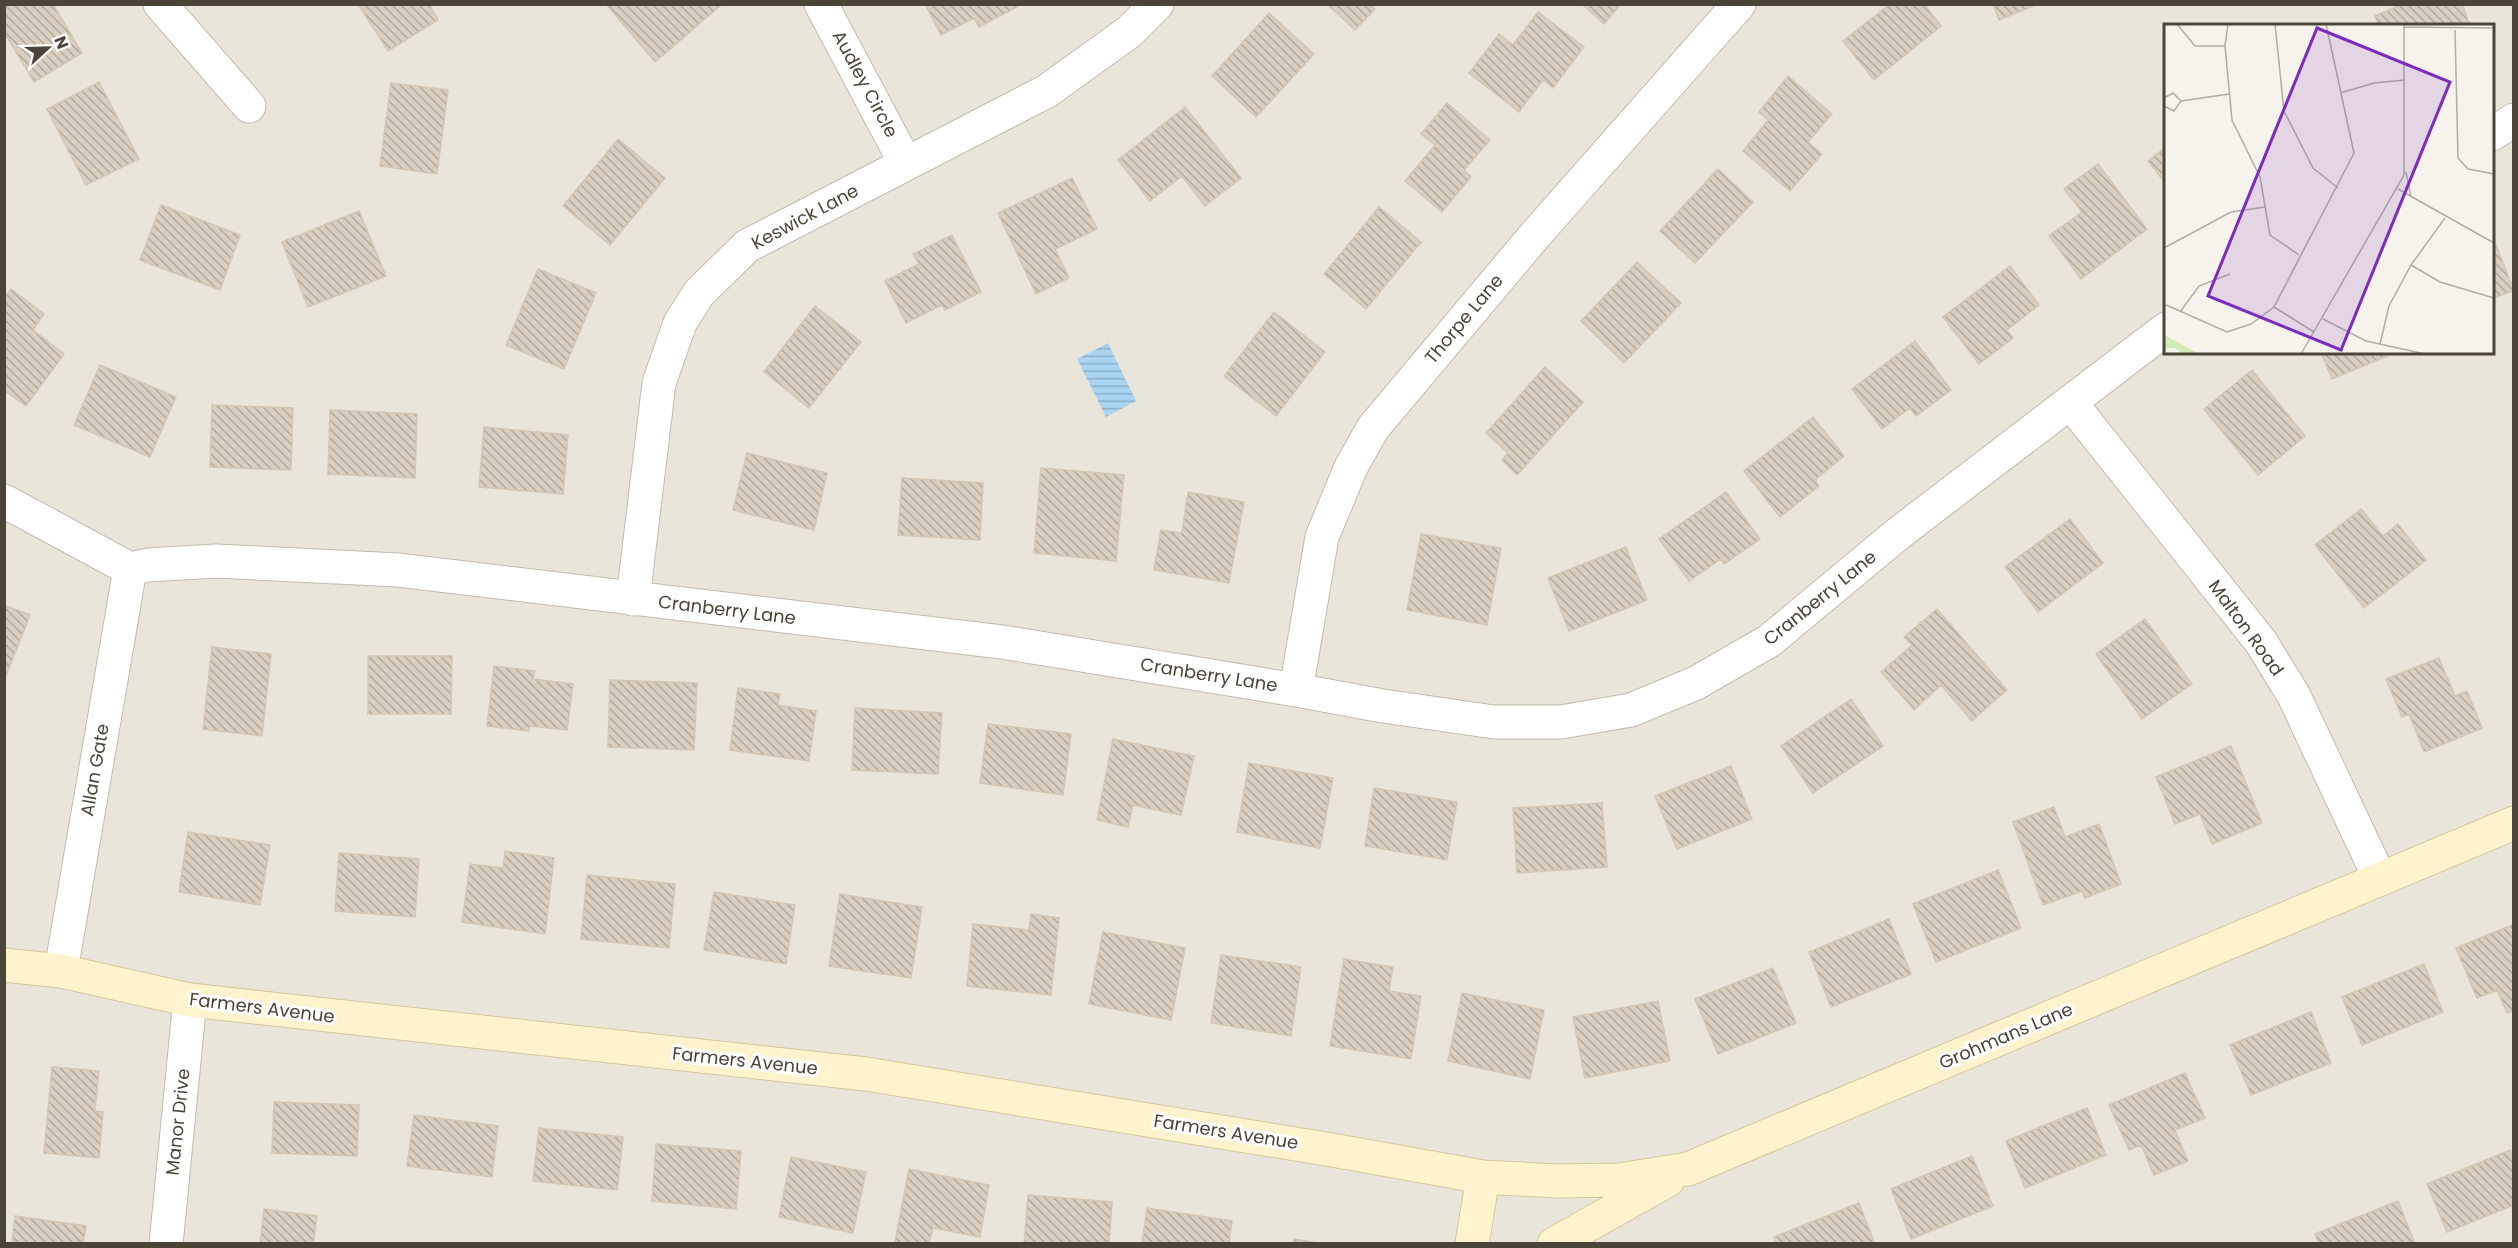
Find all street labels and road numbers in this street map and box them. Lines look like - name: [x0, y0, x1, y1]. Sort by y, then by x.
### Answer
- street label: Audley Circle: [827, 26, 904, 142]
- street label: Keswick Lane: [747, 178, 863, 255]
- street label: Thorpe Lane: [1419, 268, 1509, 369]
- street label: Cranberry Lane: [1758, 544, 1881, 651]
- street label: Malton Road: [2203, 575, 2290, 681]
- street label: Cranberry Lane: [657, 589, 797, 630]
- street label: Cranberry Lane: [1139, 651, 1279, 698]
- street label: Allan Gate: [74, 722, 115, 818]
- street label: Farmers Avenue: [188, 986, 336, 1029]
- street label: Grohmans Lane: [1935, 996, 2076, 1075]
- street label: Farmers Avenue: [671, 1040, 819, 1081]
- street label: Manor Drive: [159, 1067, 196, 1177]
- street label: Farmers Avenue: [1152, 1108, 1300, 1155]

